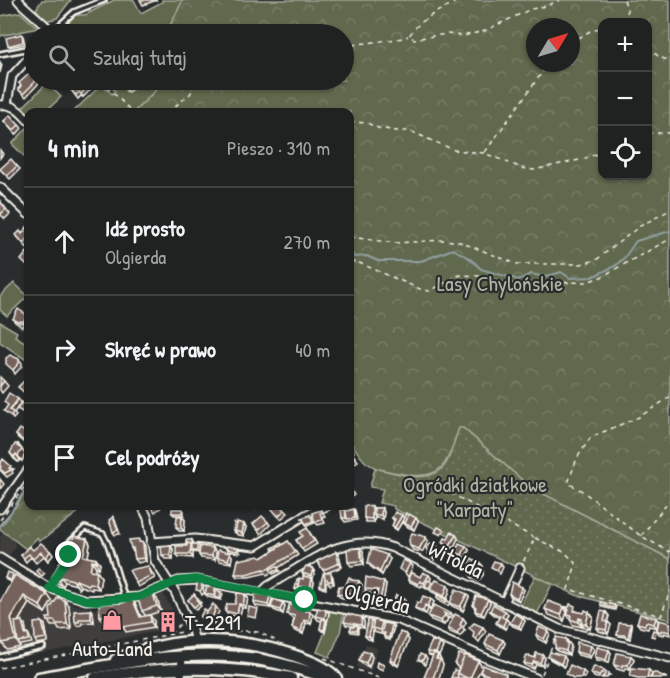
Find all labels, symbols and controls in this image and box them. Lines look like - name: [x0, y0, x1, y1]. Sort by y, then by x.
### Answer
- north arrow: [526, 18, 580, 72]
- map controls: [598, 18, 652, 180]
- button: +: [598, 18, 652, 72]
- search box: [24, 24, 354, 90]
- icon: search: [45, 41, 78, 74]
- text: Szukaj tutaj: [93, 42, 187, 72]
- button: −: [598, 72, 652, 126]
- button: locate: [598, 126, 652, 180]
- text: 4 min: [48, 130, 99, 165]
- text: Pieszo · 310 m: [227, 134, 330, 161]
- text: Idź prosto: [105, 213, 185, 243]
- icon: ahead: [48, 225, 81, 258]
- text: 270 m: [284, 228, 330, 255]
- text: Olgierda: [105, 243, 166, 270]
- park label: Lasy Chylońskie: [437, 268, 563, 298]
- icon: right: [48, 333, 81, 366]
- text: Skręć w prawo: [105, 334, 216, 364]
- text: 40 m: [295, 336, 330, 363]
- icon: arrive: [48, 441, 81, 474]
- text: Cel podróży: [105, 442, 200, 472]
- park label: Ogródki działkowe "Karpaty": [403, 469, 547, 524]
- street label: Witolda: [423, 533, 489, 585]
- route end: [55, 541, 81, 567]
- street label: Olgierda: [341, 575, 414, 621]
- route start: [291, 586, 317, 612]
- place label: T-2291: [185, 607, 241, 637]
- shop icon: Auto-Land: [100, 608, 124, 632]
- building icon: T-2291: [156, 610, 180, 634]
- place label: Auto-Land: [72, 633, 153, 663]

